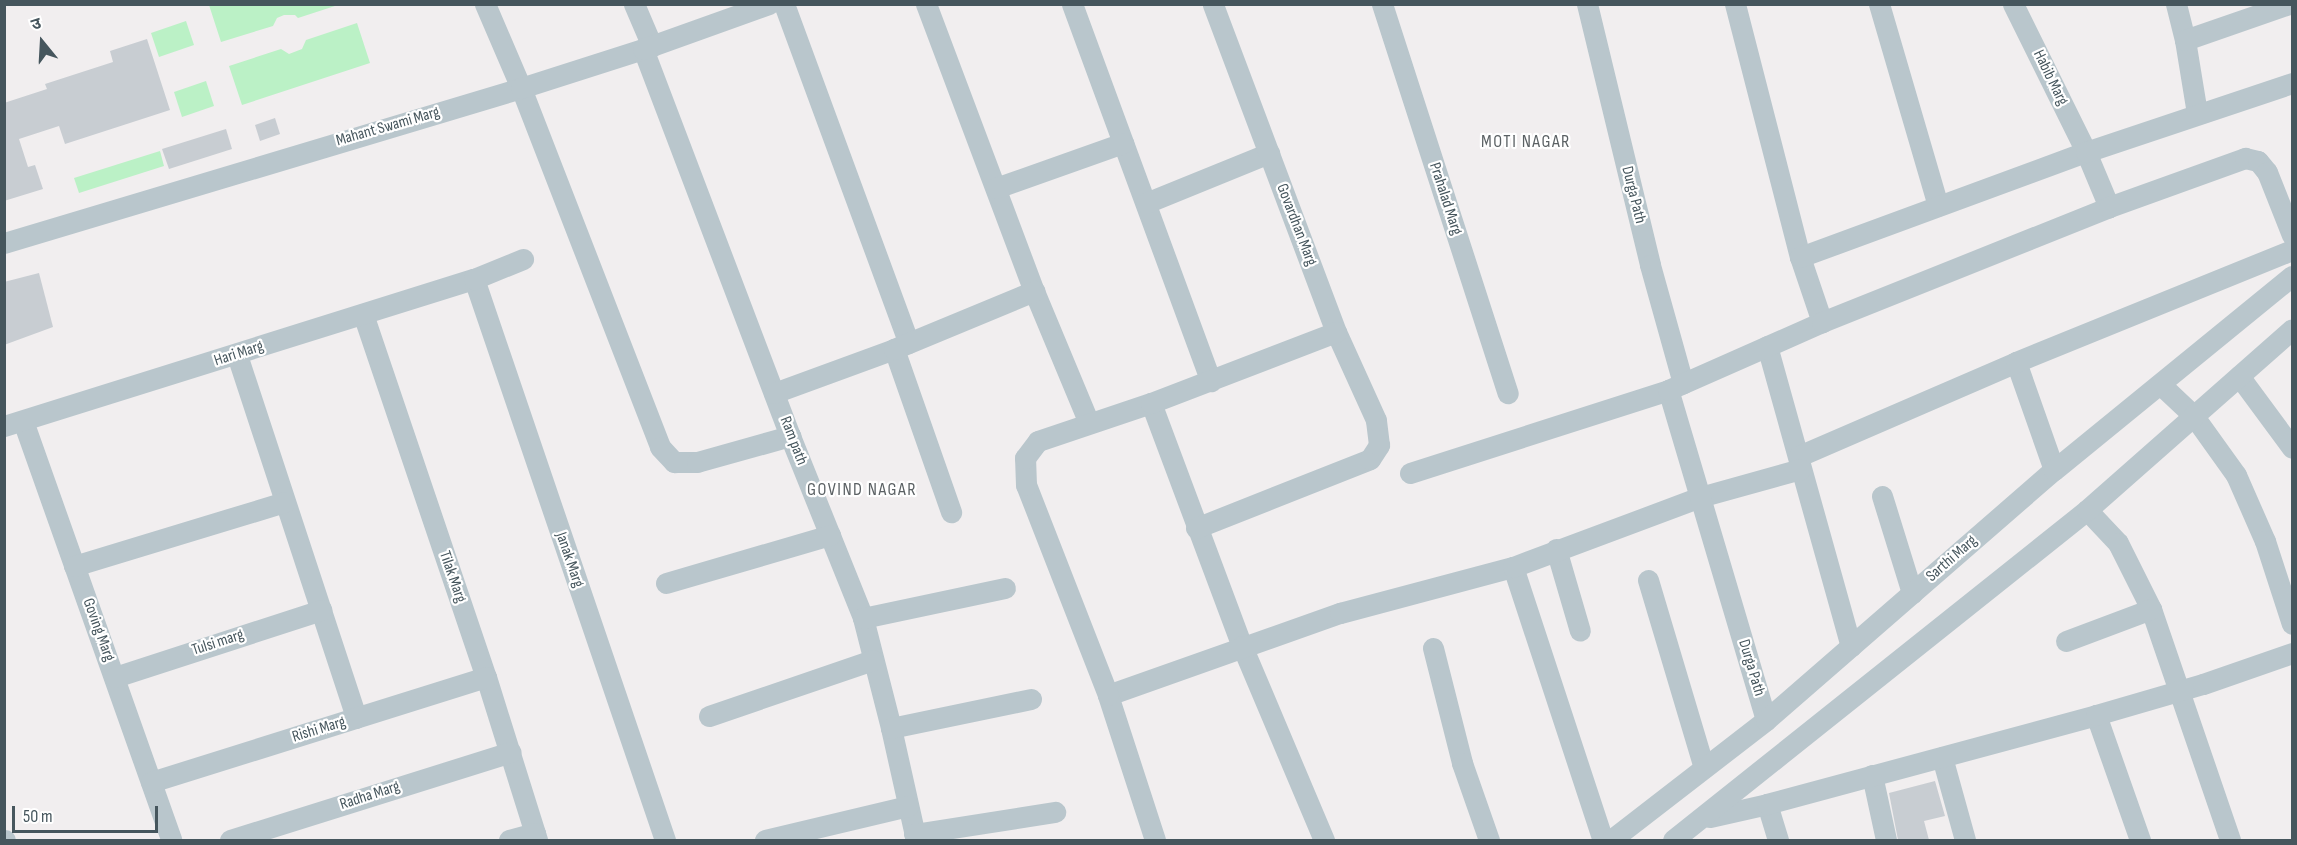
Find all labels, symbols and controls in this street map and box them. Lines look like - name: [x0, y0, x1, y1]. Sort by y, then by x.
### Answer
- north arrow: [12, 12, 72, 72]
- text: उ: [29, 14, 44, 35]
- street label: Habib Marg: [2028, 47, 2072, 109]
- street label: Mahant Swami Marg: [334, 103, 442, 151]
- district label: MOTI NAGAR: [1481, 131, 1571, 153]
- street label: Prahalad Marg: [1424, 160, 1466, 238]
- street label: Durga Path: [1617, 165, 1649, 225]
- street label: Govardhan Marg: [1272, 181, 1320, 269]
- street label: Hari Marg: [212, 337, 266, 371]
- street label: Ram path: [775, 414, 811, 468]
- district label: GOVIND NAGAR: [807, 479, 917, 501]
- street label: Janak Marg: [551, 530, 587, 590]
- street label: Sarthi Marg: [1923, 532, 1981, 586]
- street label: Tilak Marg: [434, 549, 470, 605]
- street label: Goving Marg: [78, 596, 118, 664]
- street label: Tulsi marg: [190, 626, 246, 660]
- street label: Durga Path: [1733, 637, 1769, 699]
- street label: Rishi Marg: [290, 713, 348, 747]
- street label: Radha Marg: [338, 777, 402, 815]
- scale bar: [15, 794, 160, 832]
- text: 50 m: [23, 806, 53, 827]

